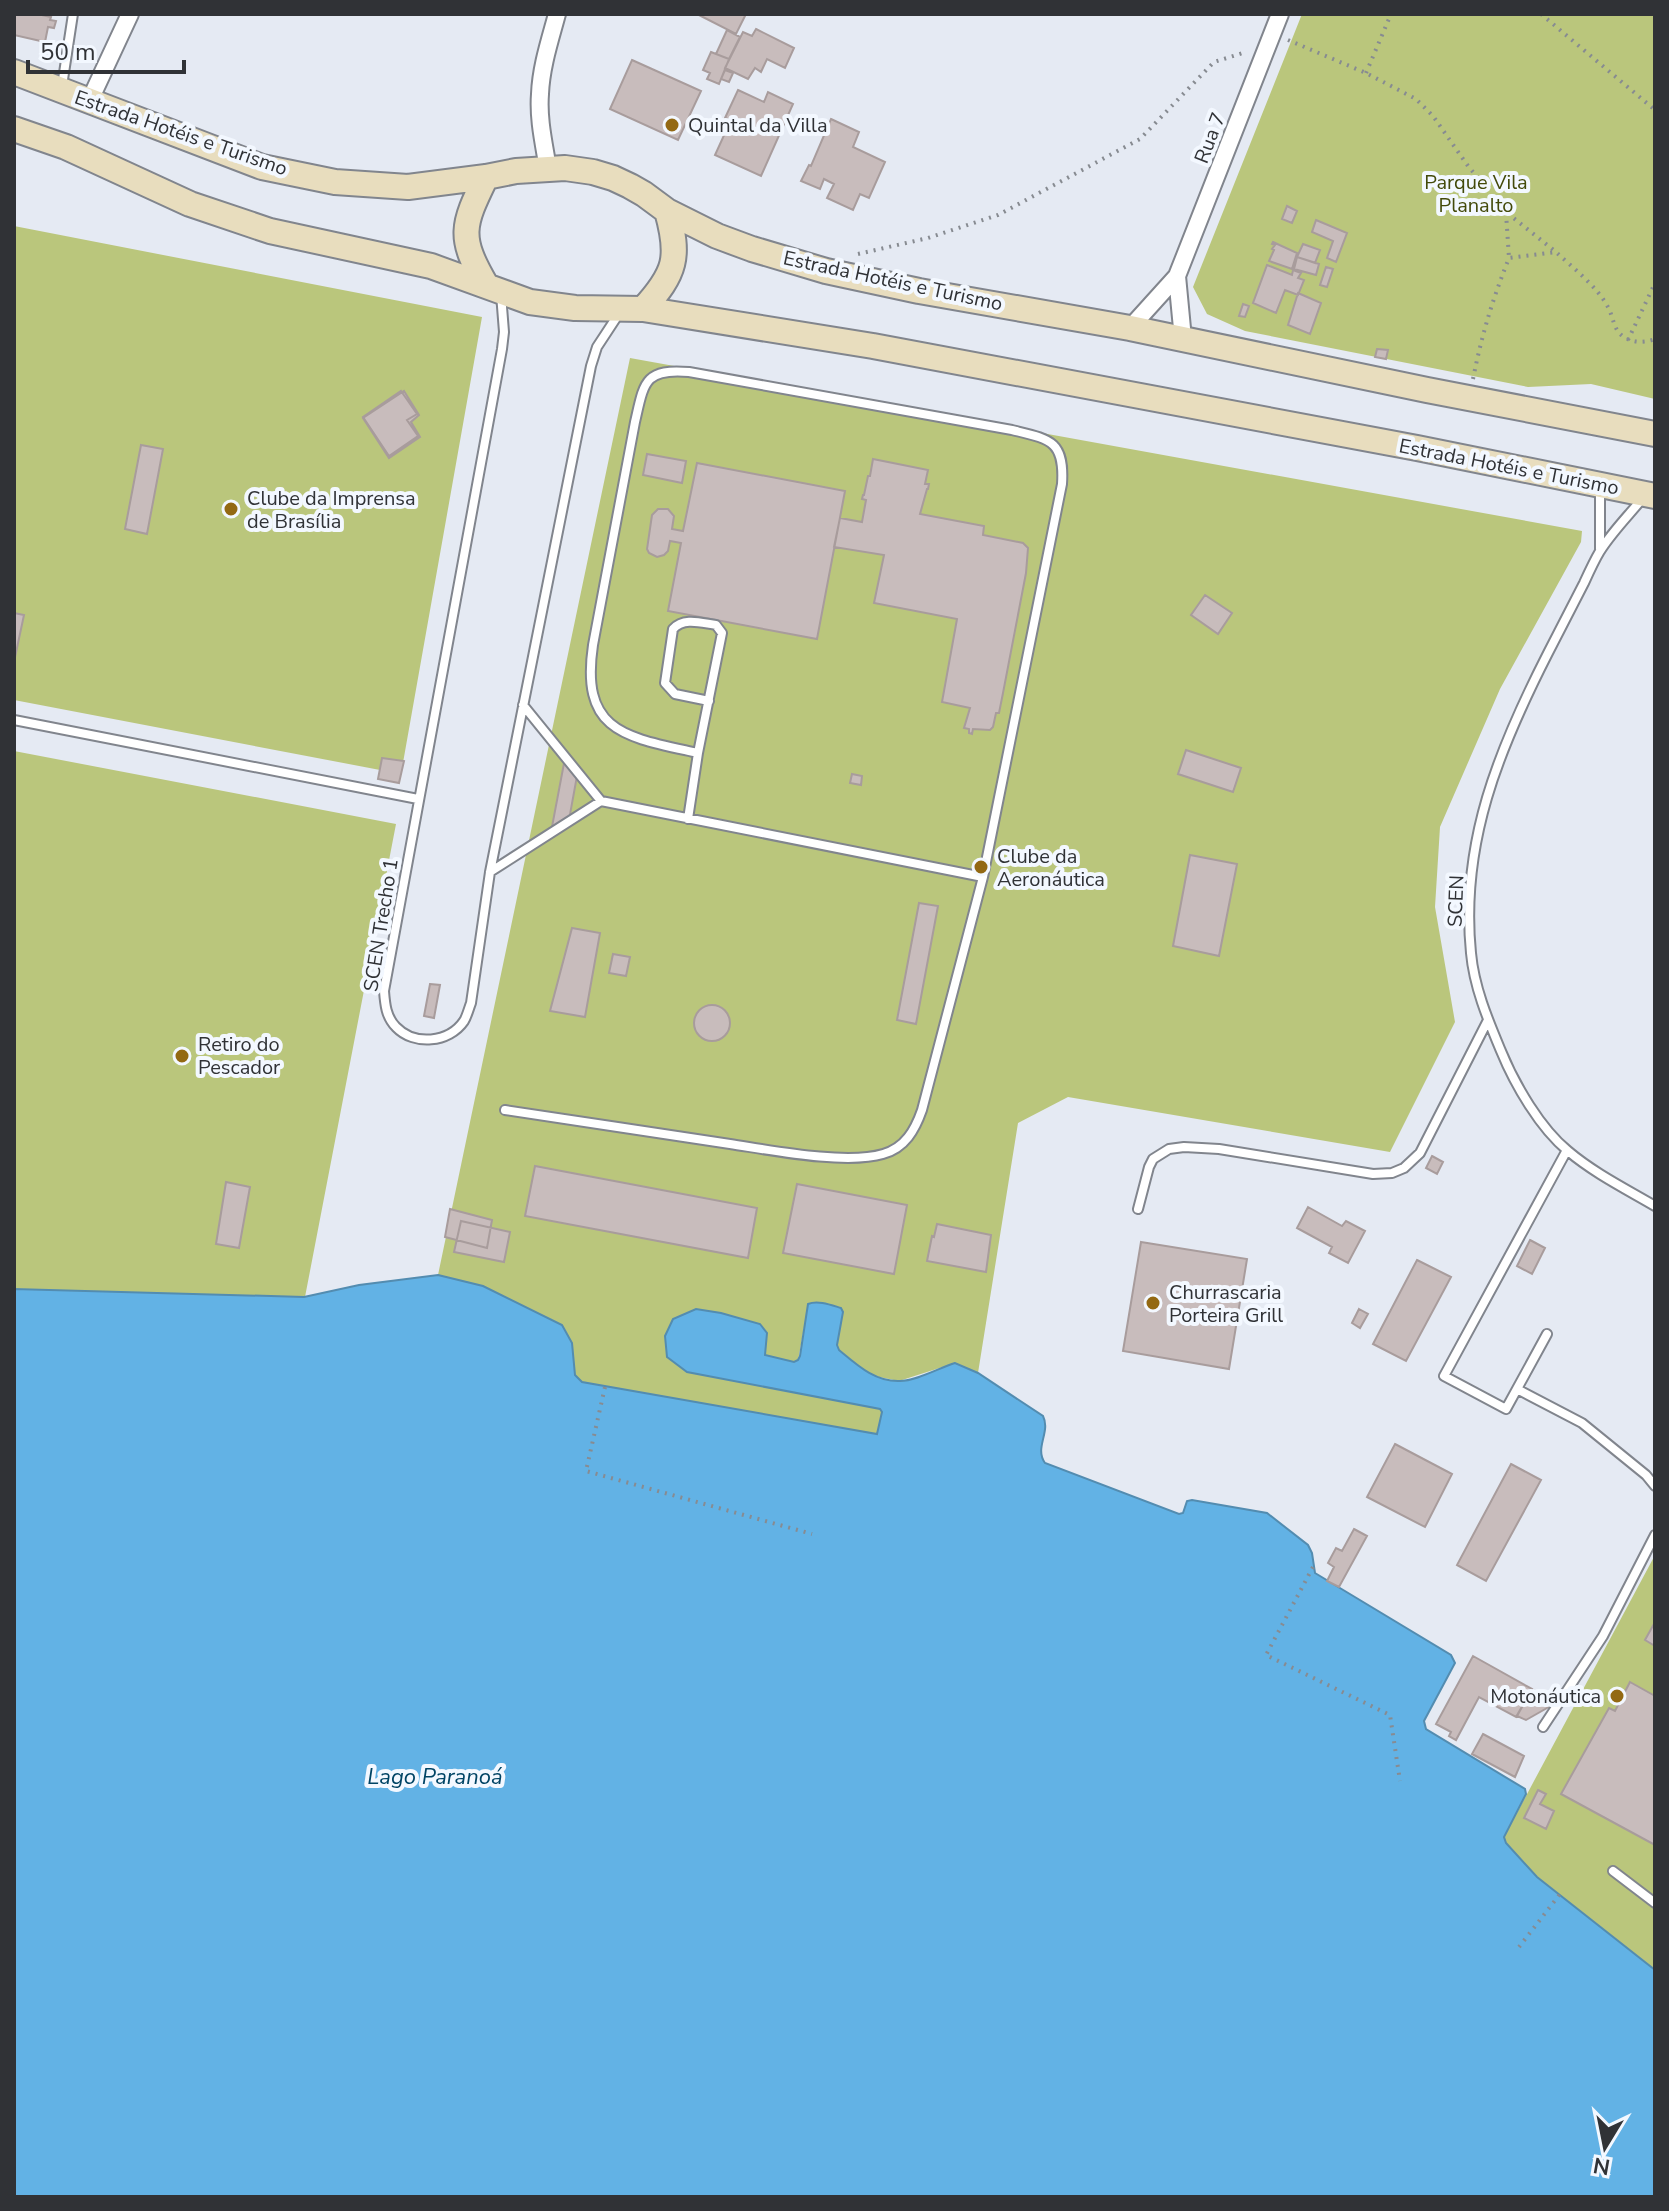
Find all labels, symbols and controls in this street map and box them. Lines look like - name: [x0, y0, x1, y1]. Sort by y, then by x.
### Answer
- scale bar: [28, 24, 184, 74]
- text: 50 m: [40, 36, 96, 68]
- street label: Estrada Hotéis e Turismo: [71, 84, 291, 182]
- street label: Rua 7: [1188, 109, 1232, 167]
- place label: Quintal da Villa: [688, 112, 827, 139]
- marker: Quintal da Villa: [663, 116, 681, 134]
- park label: Parque Vila Planalto: [1424, 169, 1528, 219]
- street label: Estrada Hotéis e Turismo: [781, 245, 1005, 317]
- street label: Estrada Hotéis e Turismo: [1397, 432, 1621, 502]
- place label: Clube da Imprensa de Brasília: [247, 485, 416, 535]
- marker: Clube da Imprensa de Brasília: [222, 500, 240, 518]
- place label: Clube da Aeronáutica: [997, 843, 1105, 893]
- street label: SCEN Trecho 1: [357, 856, 405, 994]
- marker: Clube da Aeronáutica: [972, 858, 990, 876]
- street label: SCEN: [1442, 874, 1470, 928]
- place label: Retiro do Pescador: [198, 1031, 280, 1081]
- marker: Retiro do Pescador: [173, 1047, 191, 1065]
- place label: Churrascaria Porteira Grill: [1169, 1279, 1283, 1329]
- marker: Churrascaria Porteira Grill: [1144, 1294, 1162, 1312]
- place label: Motonáutica: [1490, 1683, 1601, 1710]
- marker: Motonáutica: [1608, 1687, 1626, 1705]
- water label: Lago Paranoá: [367, 1762, 503, 1792]
- north arrow: [1565, 2107, 1645, 2187]
- text: N: [1591, 2150, 1612, 2182]

